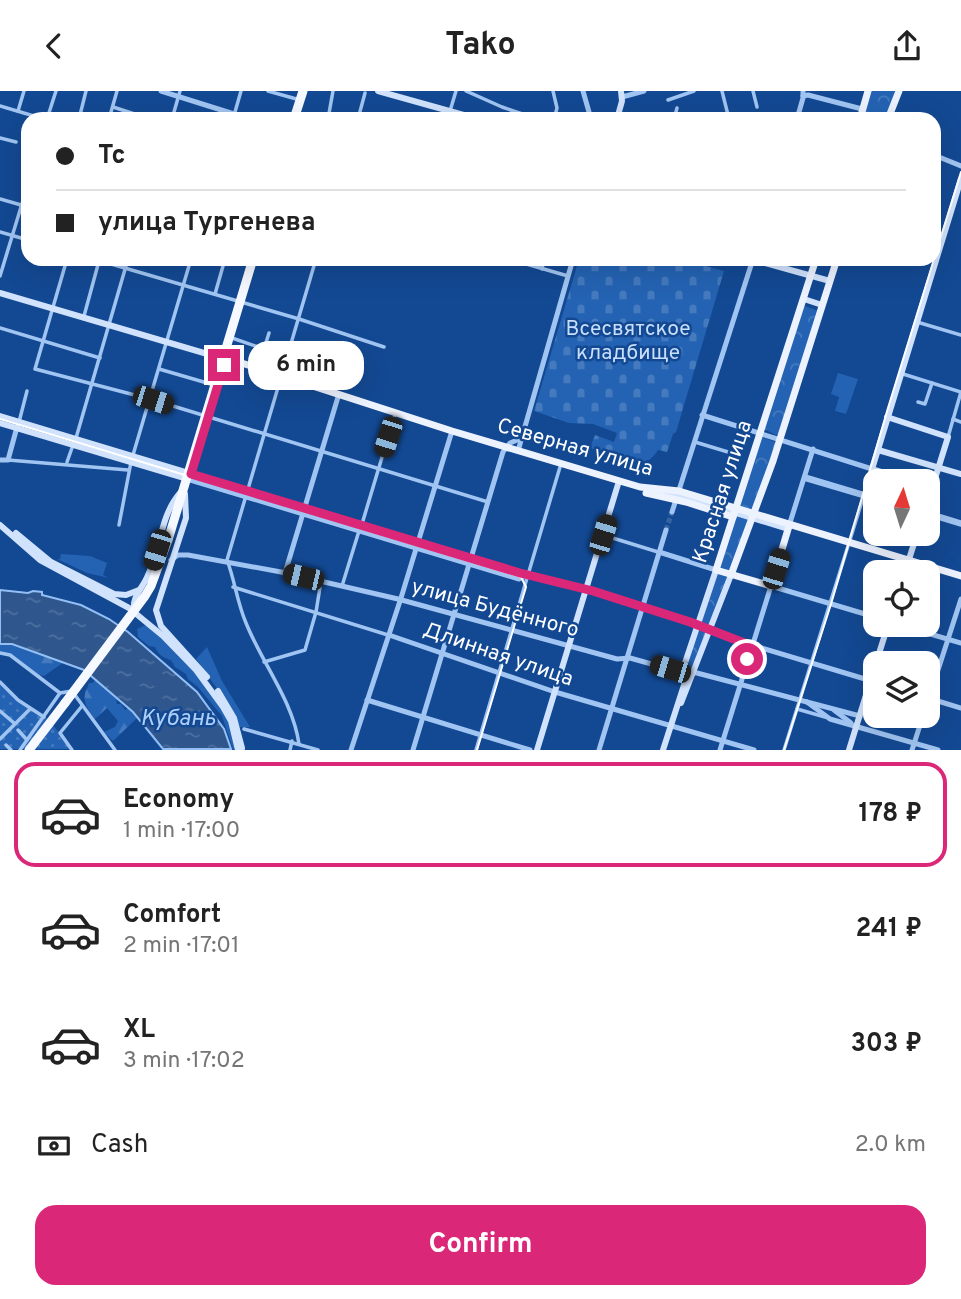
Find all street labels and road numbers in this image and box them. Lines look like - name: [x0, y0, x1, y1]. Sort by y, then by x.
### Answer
- street label: Северная улица: [494, 413, 656, 483]
- street label: Красная улица: [687, 417, 759, 567]
- street label: улица Будённого: [408, 574, 582, 644]
- street label: Длинная улица: [419, 617, 577, 693]

